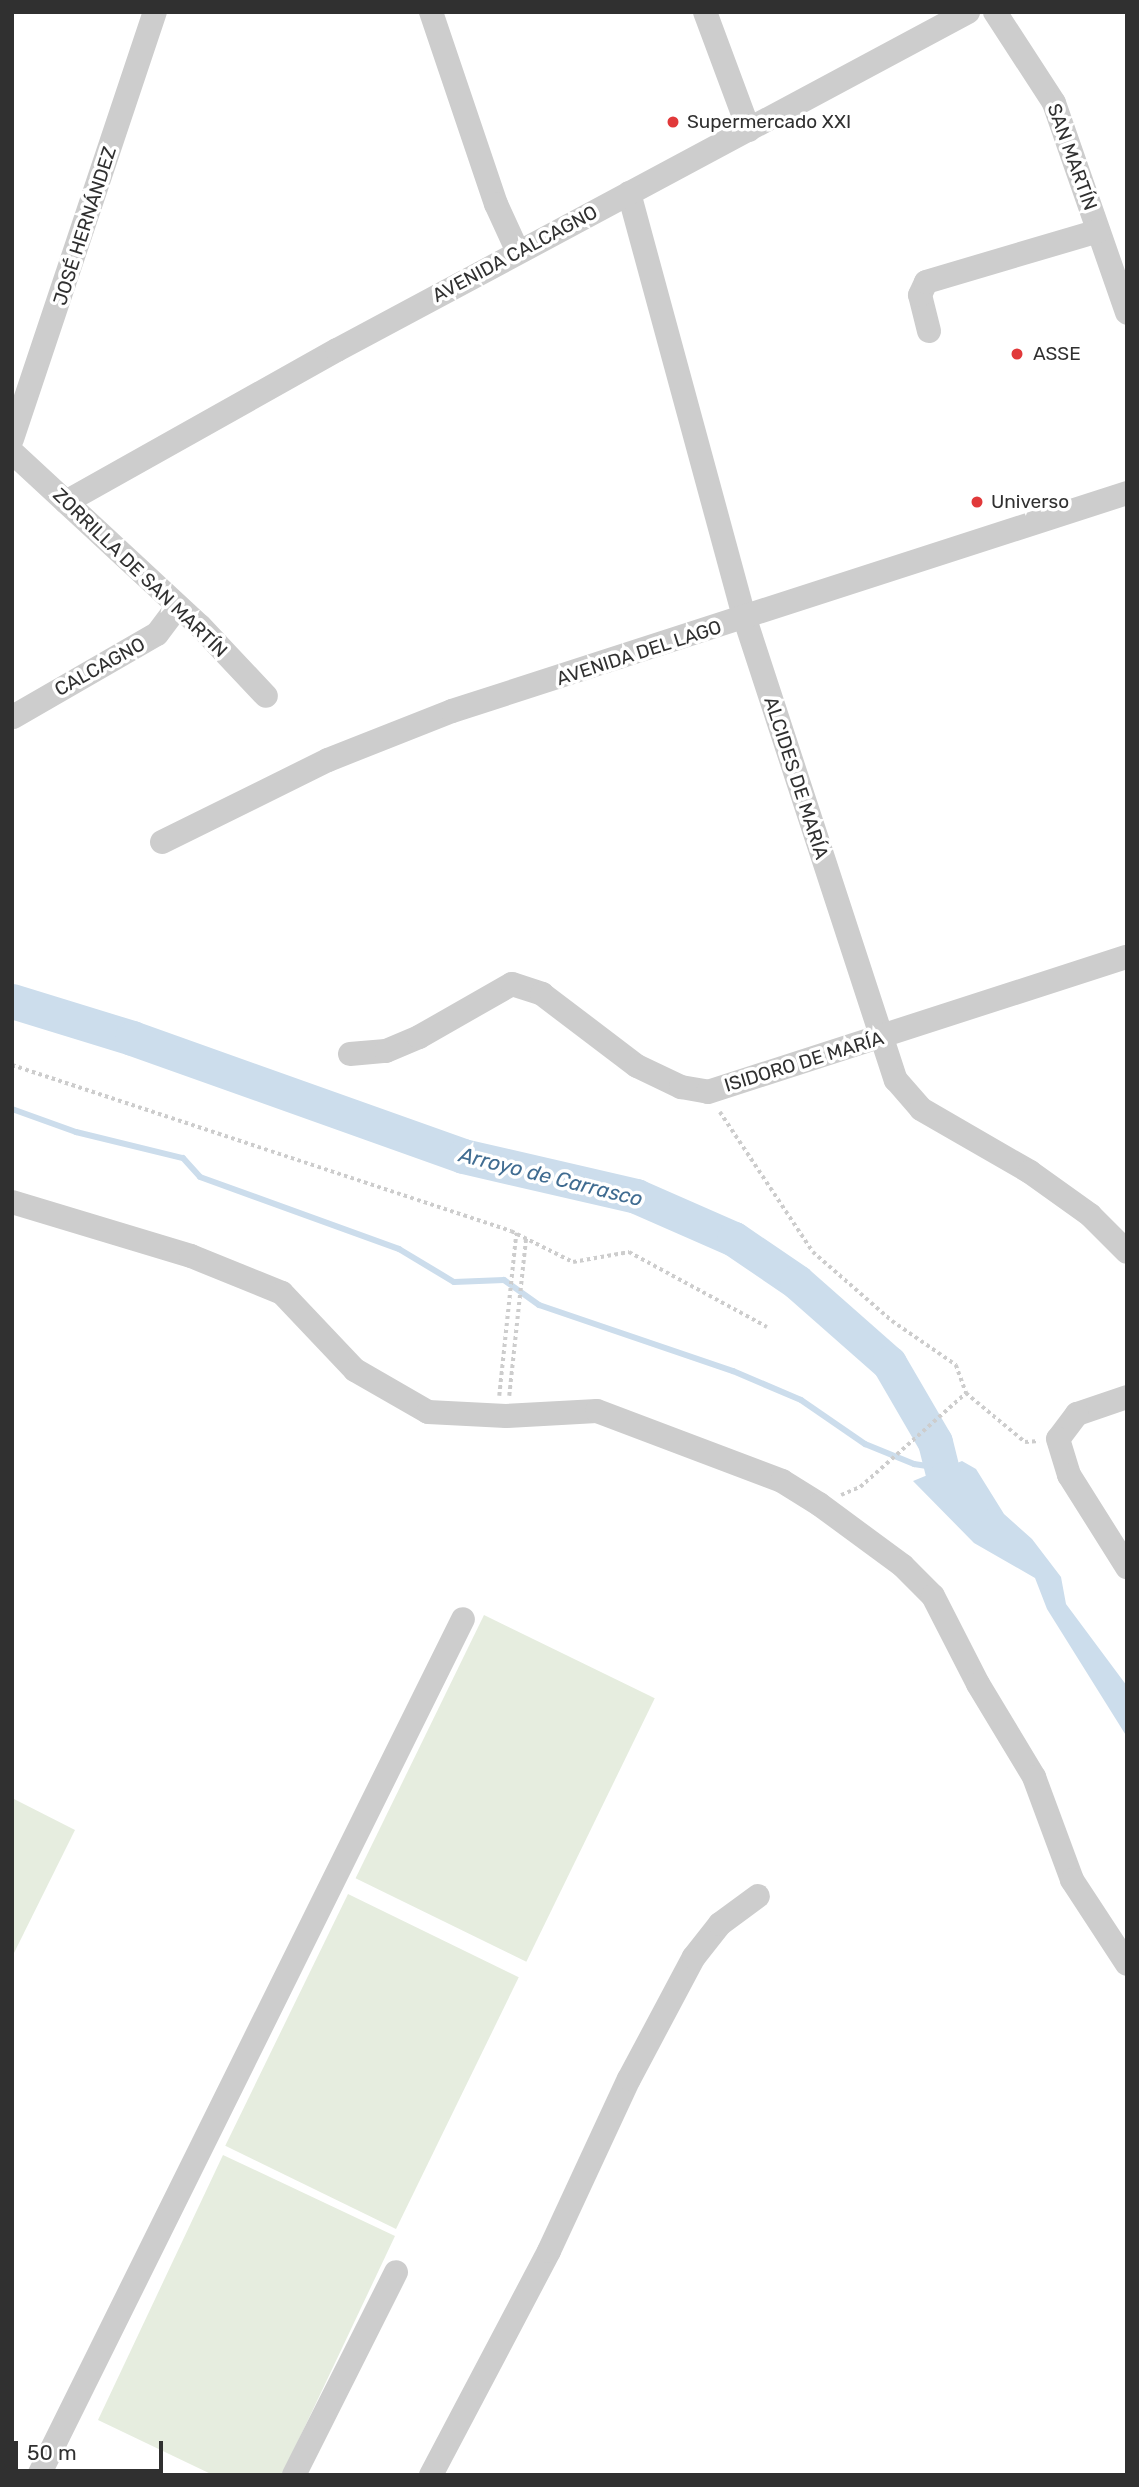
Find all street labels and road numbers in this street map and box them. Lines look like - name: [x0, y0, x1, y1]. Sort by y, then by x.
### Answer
- street label: SAN MARTÍN: [1042, 101, 1102, 213]
- street label: JOSÉ HERNÁNDEZ: [49, 144, 121, 308]
- street label: AVENIDA CALCAGNO: [428, 201, 602, 307]
- street label: ZORRILLA DE SAN MARTÍN: [48, 484, 232, 662]
- street label: AVENIDA DEL LAGO: [553, 615, 725, 691]
- street label: CALCAGNO: [51, 633, 149, 701]
- street label: ALCIDES DE MARÍA: [759, 694, 833, 862]
- street label: ISIDORO DE MARÍA: [722, 1027, 886, 1097]

